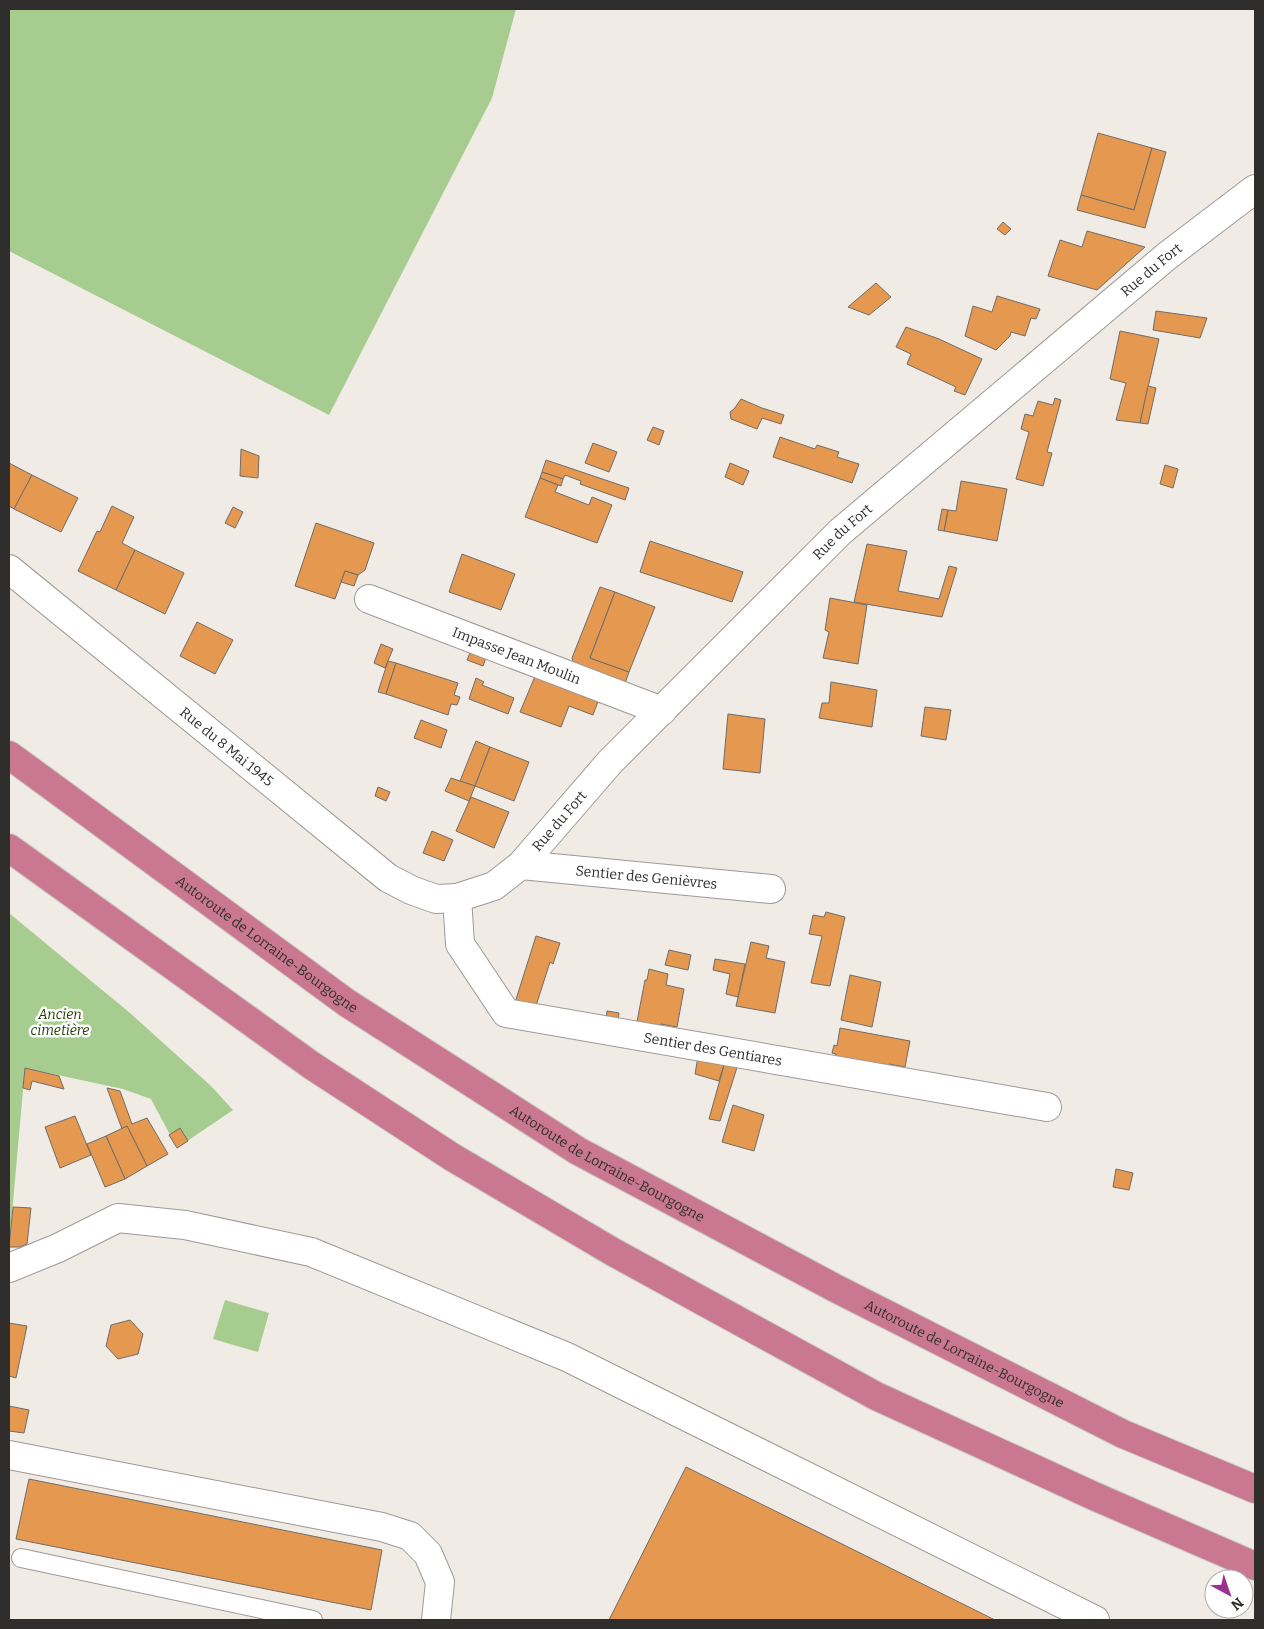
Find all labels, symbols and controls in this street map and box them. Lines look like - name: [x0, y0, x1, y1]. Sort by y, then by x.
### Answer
- street label: Rue du Fort: [1117, 239, 1185, 300]
- street label: Rue du Fort: [809, 500, 875, 563]
- street label: Impasse Jean Moulin: [450, 623, 583, 688]
- street label: Rue du 8 Mai 1945: [177, 703, 277, 790]
- street label: Rue du Fort: [528, 787, 590, 855]
- street label: Sentier des Genièvres: [575, 862, 718, 892]
- street label: Autoroute de Lorraine-Bourgogne: [173, 872, 361, 1016]
- park label: Ancien cimetière: [31, 1006, 89, 1039]
- street label: Sentier des Gentiares: [642, 1029, 783, 1069]
- street label: Autoroute de Lorraine-Bourgogne: [507, 1101, 708, 1225]
- street label: Autoroute de Lorraine-Bourgogne: [862, 1296, 1067, 1411]
- north arrow: [1204, 1569, 1254, 1619]
- text: N: [1227, 1594, 1247, 1614]

